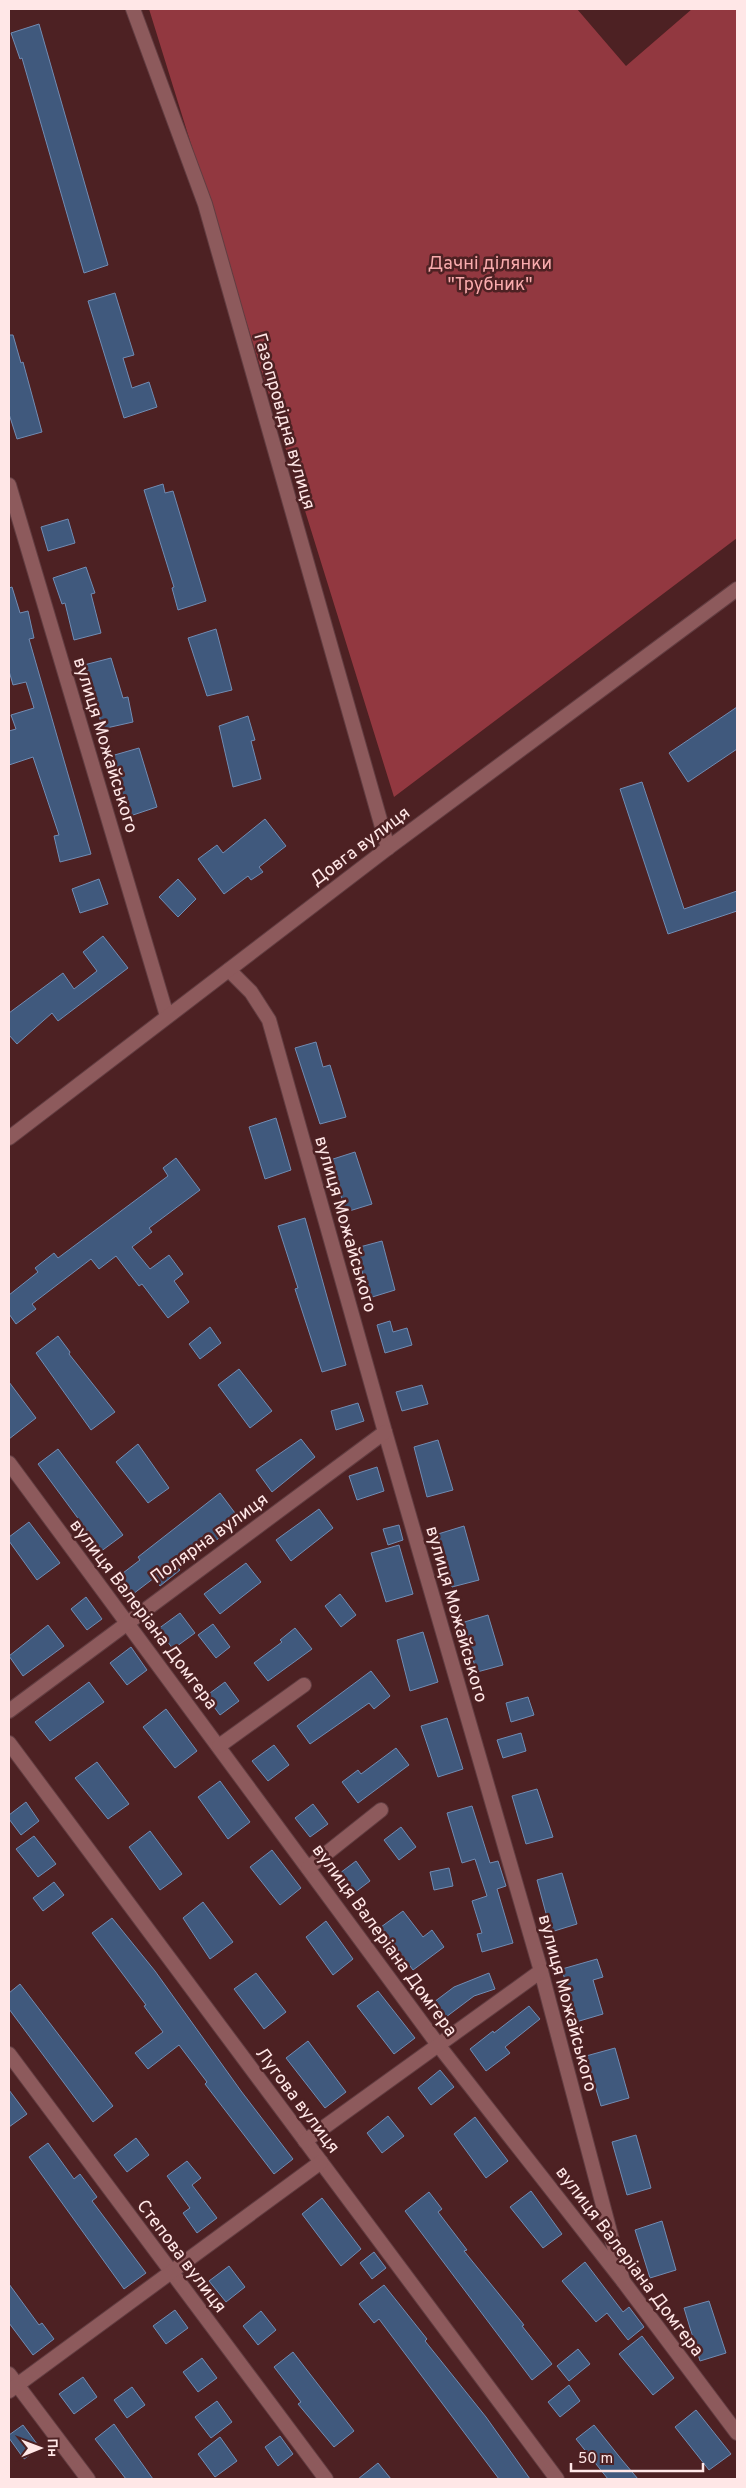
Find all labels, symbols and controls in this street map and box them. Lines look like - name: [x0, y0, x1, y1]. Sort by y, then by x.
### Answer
- park label: Дачні ділянки "Трубник": [428, 253, 552, 297]
- street label: Газопровідна вулиця: [247, 331, 320, 512]
- street label: вулиця Можайського: [67, 655, 142, 836]
- street label: Довга вулиця: [306, 802, 415, 892]
- street label: вулиця Можайського: [308, 1133, 381, 1315]
- street label: Полярна вулиця: [146, 1489, 273, 1590]
- street label: вулиця Валеріана Домгера: [64, 1515, 222, 1715]
- street label: вулиця Можайського: [419, 1523, 492, 1705]
- street label: вулиця Валеріана Домгера: [306, 1840, 461, 2042]
- street label: вулиця Можайського: [532, 1912, 601, 2095]
- street label: Лугова вулиця: [249, 2043, 344, 2159]
- street label: вулиця Валеріана Домгера: [550, 2162, 708, 2362]
- street label: Степова вулиця: [131, 2196, 231, 2318]
- north arrow: [15, 2423, 65, 2473]
- text: Пн: [43, 2438, 60, 2457]
- scale bar: [571, 2440, 704, 2472]
- text: 50 m: [578, 2450, 613, 2469]

